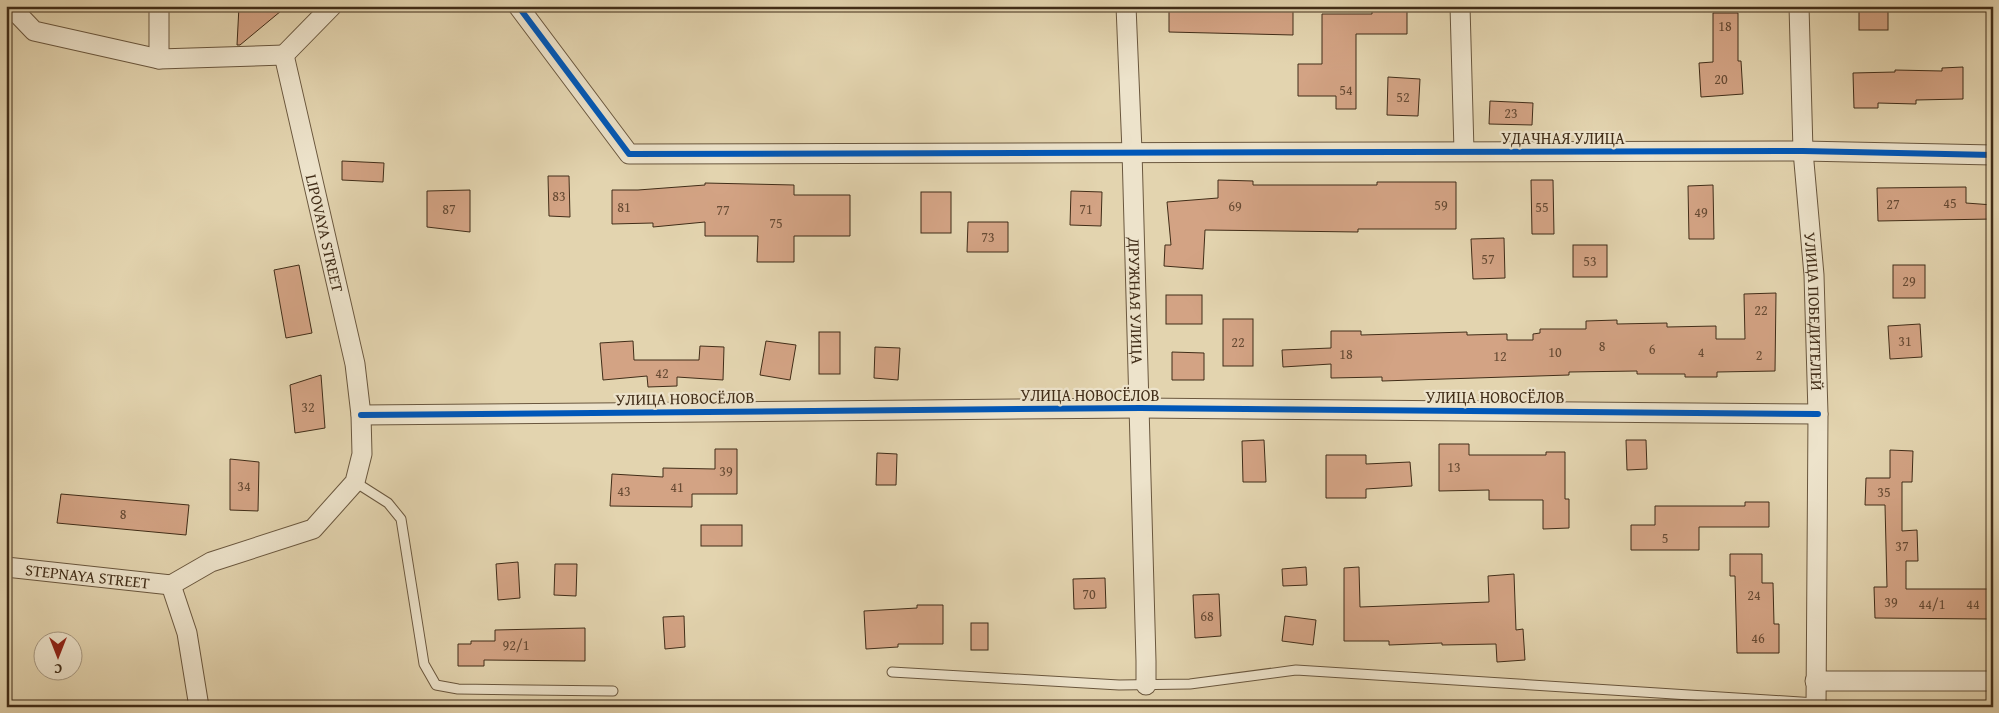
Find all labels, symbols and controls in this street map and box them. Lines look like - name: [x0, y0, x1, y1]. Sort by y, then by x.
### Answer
- house number: 18: [1718, 16, 1732, 36]
- house number: 20: [1714, 69, 1728, 89]
- house number: 54: [1339, 80, 1353, 100]
- house number: 52: [1396, 87, 1410, 107]
- house number: 23: [1504, 103, 1518, 123]
- street label: УДАЧНАЯ УЛИЦА: [1501, 126, 1625, 150]
- street label: LIPOVAYA STREET: [300, 172, 350, 294]
- house number: 83: [552, 186, 566, 206]
- house number: 45: [1943, 193, 1957, 213]
- house number: 27: [1886, 194, 1900, 214]
- house number: 59: [1434, 195, 1448, 215]
- house number: 69: [1228, 196, 1242, 216]
- house number: 81: [617, 197, 631, 217]
- house number: 55: [1535, 197, 1549, 217]
- house number: 87: [442, 199, 456, 219]
- house number: 71: [1079, 199, 1093, 219]
- house number: 77: [716, 200, 730, 220]
- house number: 49: [1694, 202, 1708, 222]
- house number: 75: [769, 213, 783, 233]
- house number: 73: [981, 227, 995, 247]
- street label: УЛИЦА ПОБЕДИТЕЛЕЙ: [1798, 231, 1829, 391]
- street label: ДРУЖНАЯ УЛИЦА: [1122, 236, 1150, 365]
- house number: 57: [1481, 249, 1495, 269]
- house number: 53: [1583, 251, 1597, 271]
- house number: 29: [1902, 271, 1916, 291]
- house number: 22: [1754, 300, 1768, 320]
- house number: 31: [1898, 331, 1912, 351]
- house number: 22: [1231, 332, 1245, 352]
- house number: 8: [1599, 336, 1606, 356]
- house number: 6: [1649, 339, 1656, 359]
- house number: 10: [1548, 342, 1562, 362]
- house number: 4: [1698, 342, 1705, 362]
- house number: 18: [1339, 344, 1353, 364]
- house number: 2: [1756, 345, 1762, 365]
- house number: 12: [1493, 346, 1507, 366]
- house number: 42: [655, 363, 669, 383]
- street label: УЛИЦА НОВОСЁЛОВ: [1020, 383, 1160, 407]
- street label: УЛИЦА НОВОСЁЛОВ: [615, 385, 755, 411]
- street label: УЛИЦА НОВОСЁЛОВ: [1425, 385, 1565, 409]
- house number: 32: [301, 397, 315, 417]
- house number: 13: [1447, 457, 1461, 477]
- house number: 39: [719, 461, 733, 481]
- house number: 34: [237, 476, 251, 496]
- house number: 41: [670, 477, 684, 497]
- house number: 43: [617, 481, 631, 501]
- house number: 35: [1877, 482, 1891, 502]
- house number: 8: [120, 504, 127, 524]
- house number: 5: [1662, 528, 1668, 548]
- house number: 37: [1895, 536, 1909, 556]
- street label: STEPNAYA STREET: [24, 557, 151, 595]
- house number: 70: [1082, 584, 1096, 604]
- house number: 24: [1747, 585, 1761, 605]
- house number: 39: [1884, 592, 1898, 612]
- house number: 44/1: [1919, 594, 1945, 614]
- house number: 44: [1966, 594, 1980, 614]
- house number: 68: [1200, 606, 1214, 626]
- house number: 46: [1751, 628, 1765, 648]
- north arrow: [32, 630, 82, 680]
- house number: 92/1: [503, 635, 529, 655]
- text: С: [54, 659, 62, 679]

